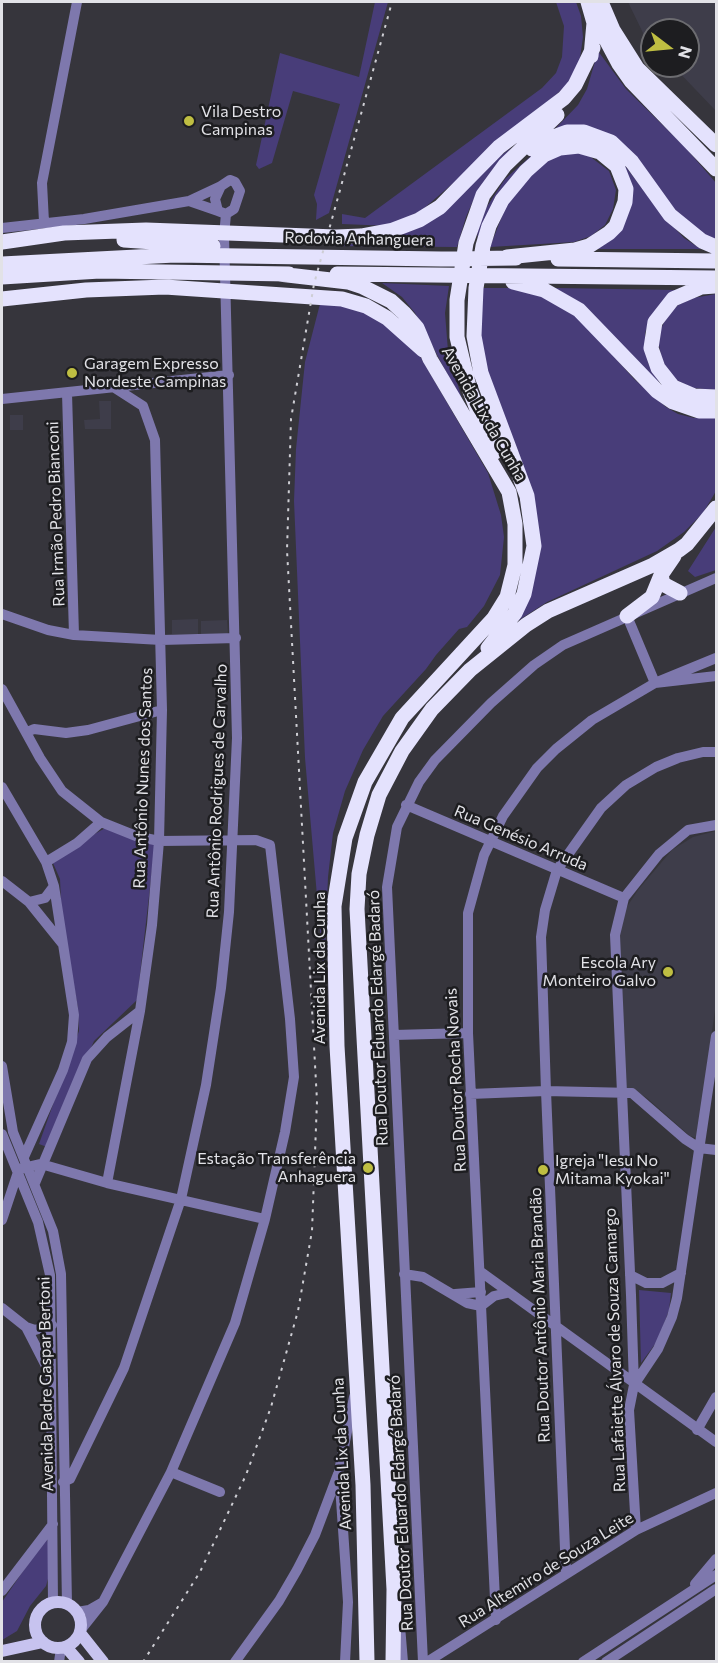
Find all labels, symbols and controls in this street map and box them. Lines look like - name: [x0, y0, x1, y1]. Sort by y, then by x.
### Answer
- north arrow: [640, 18, 700, 78]
- text: N: [675, 44, 697, 61]
- place label: Vila Destro Campinas: [201, 102, 281, 140]
- marker: Vila Destro Campinas: [182, 114, 196, 128]
- street label: Rodovia Anhanguera: [284, 228, 434, 250]
- street label: Avenida Lix da Cunha: [437, 343, 531, 485]
- place label: Garagem Expresso Nordeste Campinas: [84, 354, 226, 392]
- marker: Garagem Expresso Nordeste Campinas: [65, 366, 79, 380]
- street label: Rua Irmão Pedro Bianconi: [43, 421, 69, 607]
- street label: Rua Antônio Rodrigues de Carvalho: [203, 663, 231, 919]
- street label: Rua Antônio Nunes dos Santos: [130, 667, 156, 889]
- street label: Rua Genésio Arruda: [451, 801, 591, 875]
- street label: Rua Doutor Eduardo Edargé Badaró: [364, 890, 392, 1146]
- street label: Avenida Lix da Cunha: [310, 892, 330, 1044]
- place label: Escola Ary Monteiro Galvo: [543, 953, 656, 991]
- marker: Escola Ary Monteiro Galvo: [661, 965, 675, 979]
- street label: Rua Doutor Rocha Novais: [442, 988, 470, 1172]
- place label: Estação Transferência Anhaguera: [197, 1149, 356, 1187]
- place label: Igreja "Iesu No Mitama Kyokai": [555, 1151, 670, 1189]
- marker: Estação Transferência Anhaguera: [361, 1161, 375, 1175]
- marker: Igreja "Iesu No Mitama Kyokai": [536, 1163, 550, 1177]
- street label: Rua Doutor Antônio Maria Brandão: [526, 1187, 554, 1443]
- street label: Rua Lafaiette Álvaro de Souza Camargo: [600, 1208, 630, 1492]
- street label: Avenida Padre Gaspar Bertoni: [35, 1276, 57, 1492]
- street label: Rua Doutor Eduardo Edargé Badaró: [385, 1375, 417, 1631]
- street label: Avenida Lix da Cunha: [328, 1377, 356, 1531]
- street label: Rua Altemiro de Souza Leite: [455, 1508, 637, 1632]

